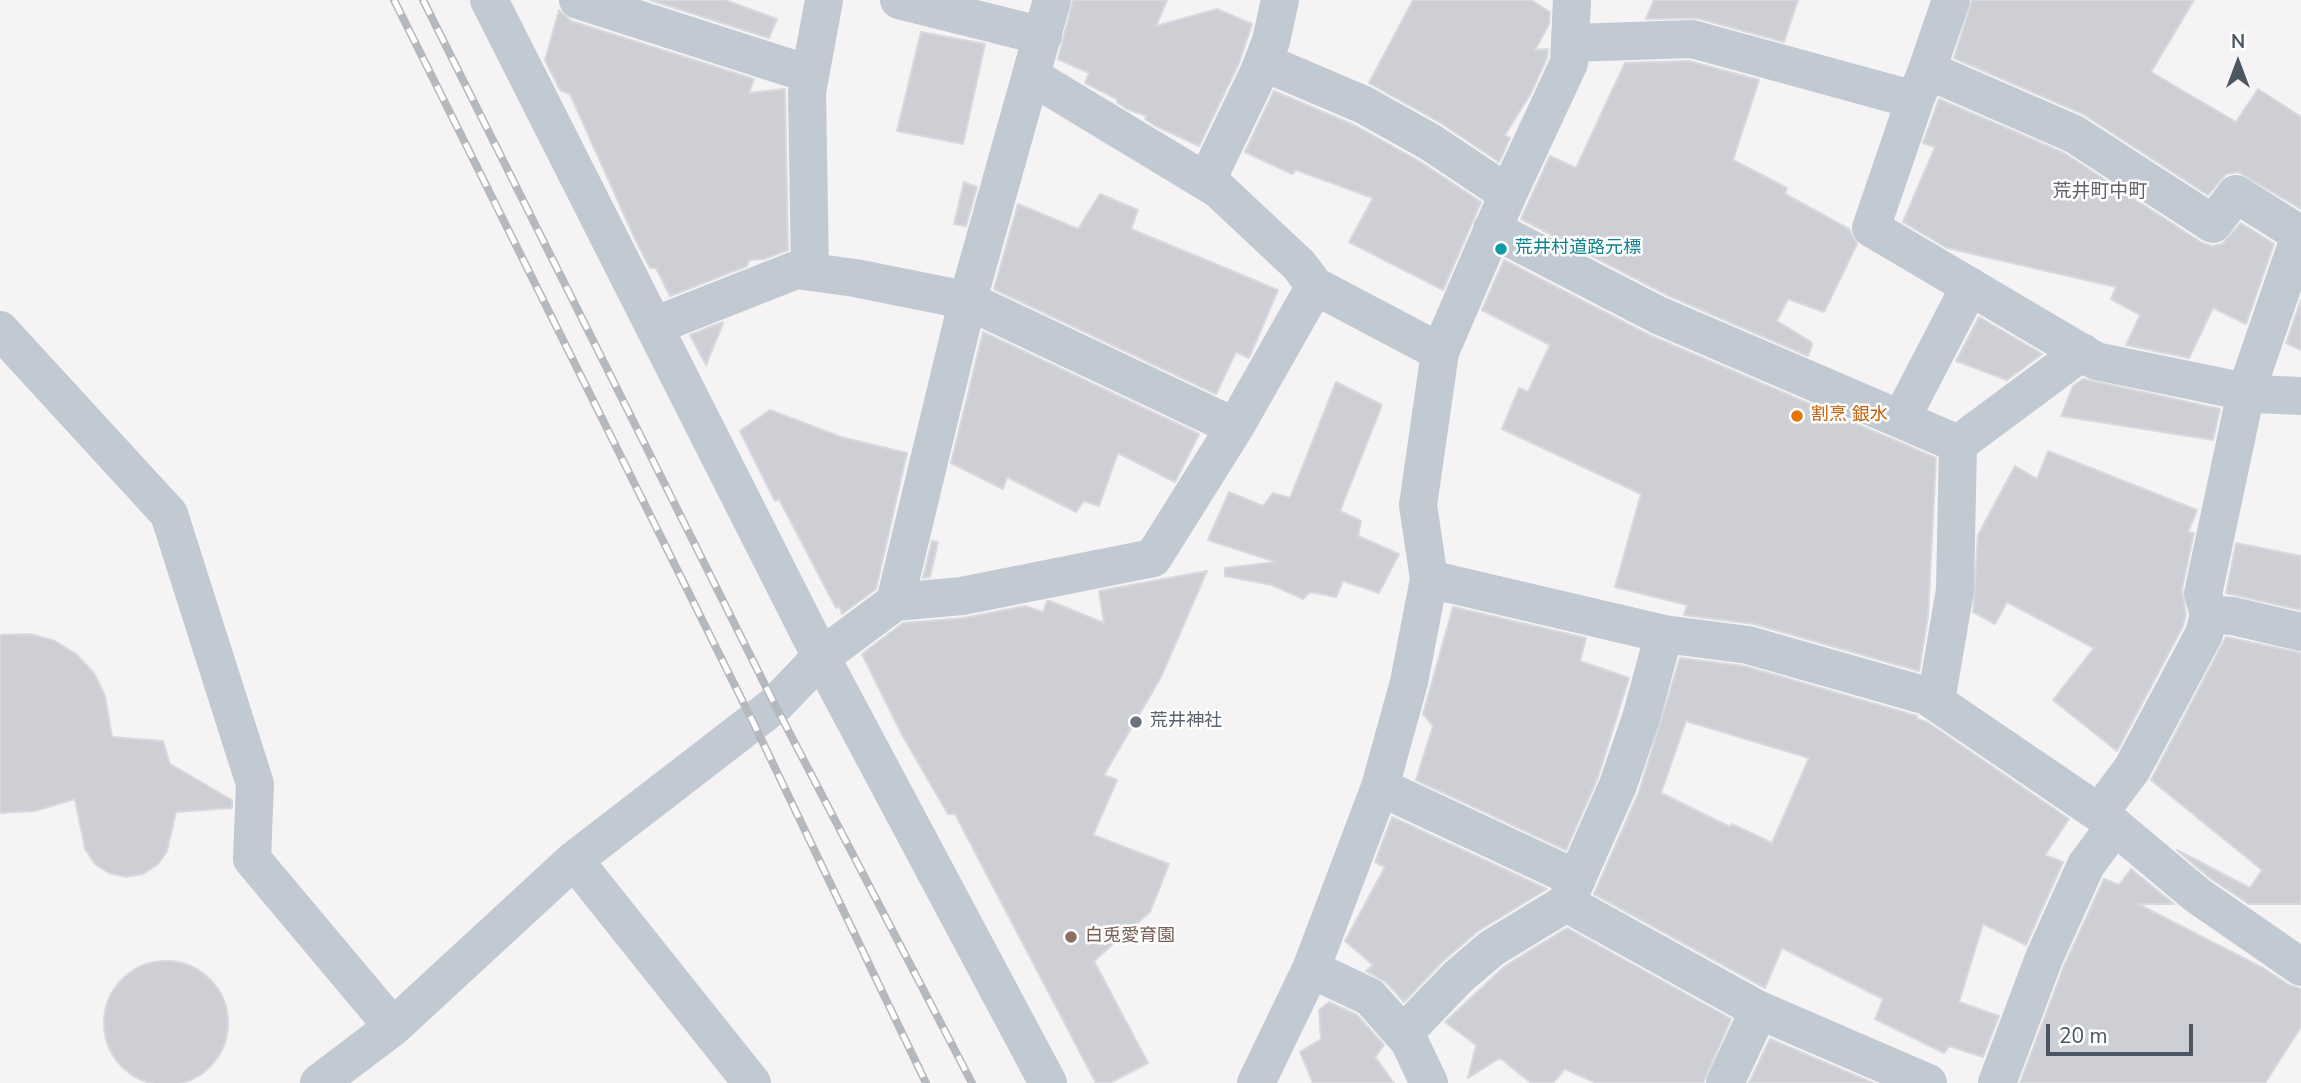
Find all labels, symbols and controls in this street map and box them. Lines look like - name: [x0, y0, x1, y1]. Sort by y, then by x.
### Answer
- north arrow: [2203, 28, 2273, 98]
- text: N: [2231, 29, 2245, 55]
- district label: 荒井町中町: [2053, 181, 2147, 203]
- place label: 荒井村道路元標: [1515, 238, 1641, 260]
- marker: 荒井村道路元標: [1493, 241, 1509, 257]
- place label: 割烹 銀水: [1811, 405, 1888, 427]
- marker: 割烹 銀水: [1789, 408, 1805, 424]
- place label: 荒井神社: [1150, 711, 1222, 733]
- marker: 荒井神社: [1128, 714, 1144, 730]
- place label: 白兎愛育園: [1085, 926, 1175, 948]
- marker: 白兎愛育園: [1063, 929, 1079, 945]
- scale bar: [2049, 1010, 2196, 1054]
- text: 20 m: [2059, 1022, 2108, 1050]

